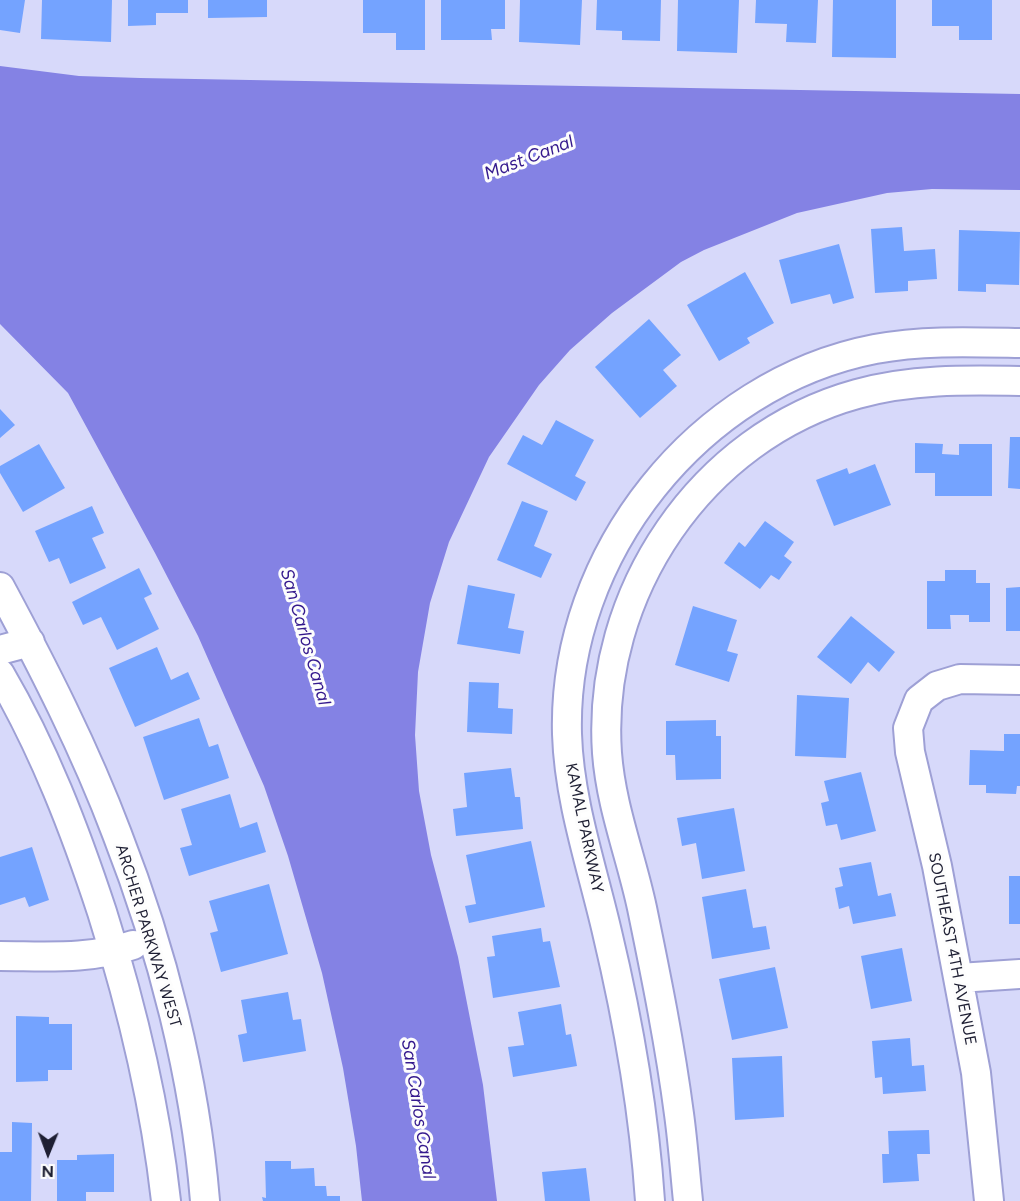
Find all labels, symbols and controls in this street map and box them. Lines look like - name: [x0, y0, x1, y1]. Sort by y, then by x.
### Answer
- water label: Mast Canal: [481, 131, 577, 185]
- water label: San Carlos Canal: [275, 566, 335, 708]
- street label: KAMAL PARKWAY: [561, 761, 607, 895]
- street label: ARCHER PARKWAY WEST: [111, 842, 185, 1030]
- street label: SOUTHEAST 4TH AVENUE: [924, 851, 980, 1047]
- water label: San Carlos Canal: [396, 1038, 440, 1180]
- north arrow: [18, 1123, 78, 1183]
- text: N: [41, 1162, 54, 1181]

